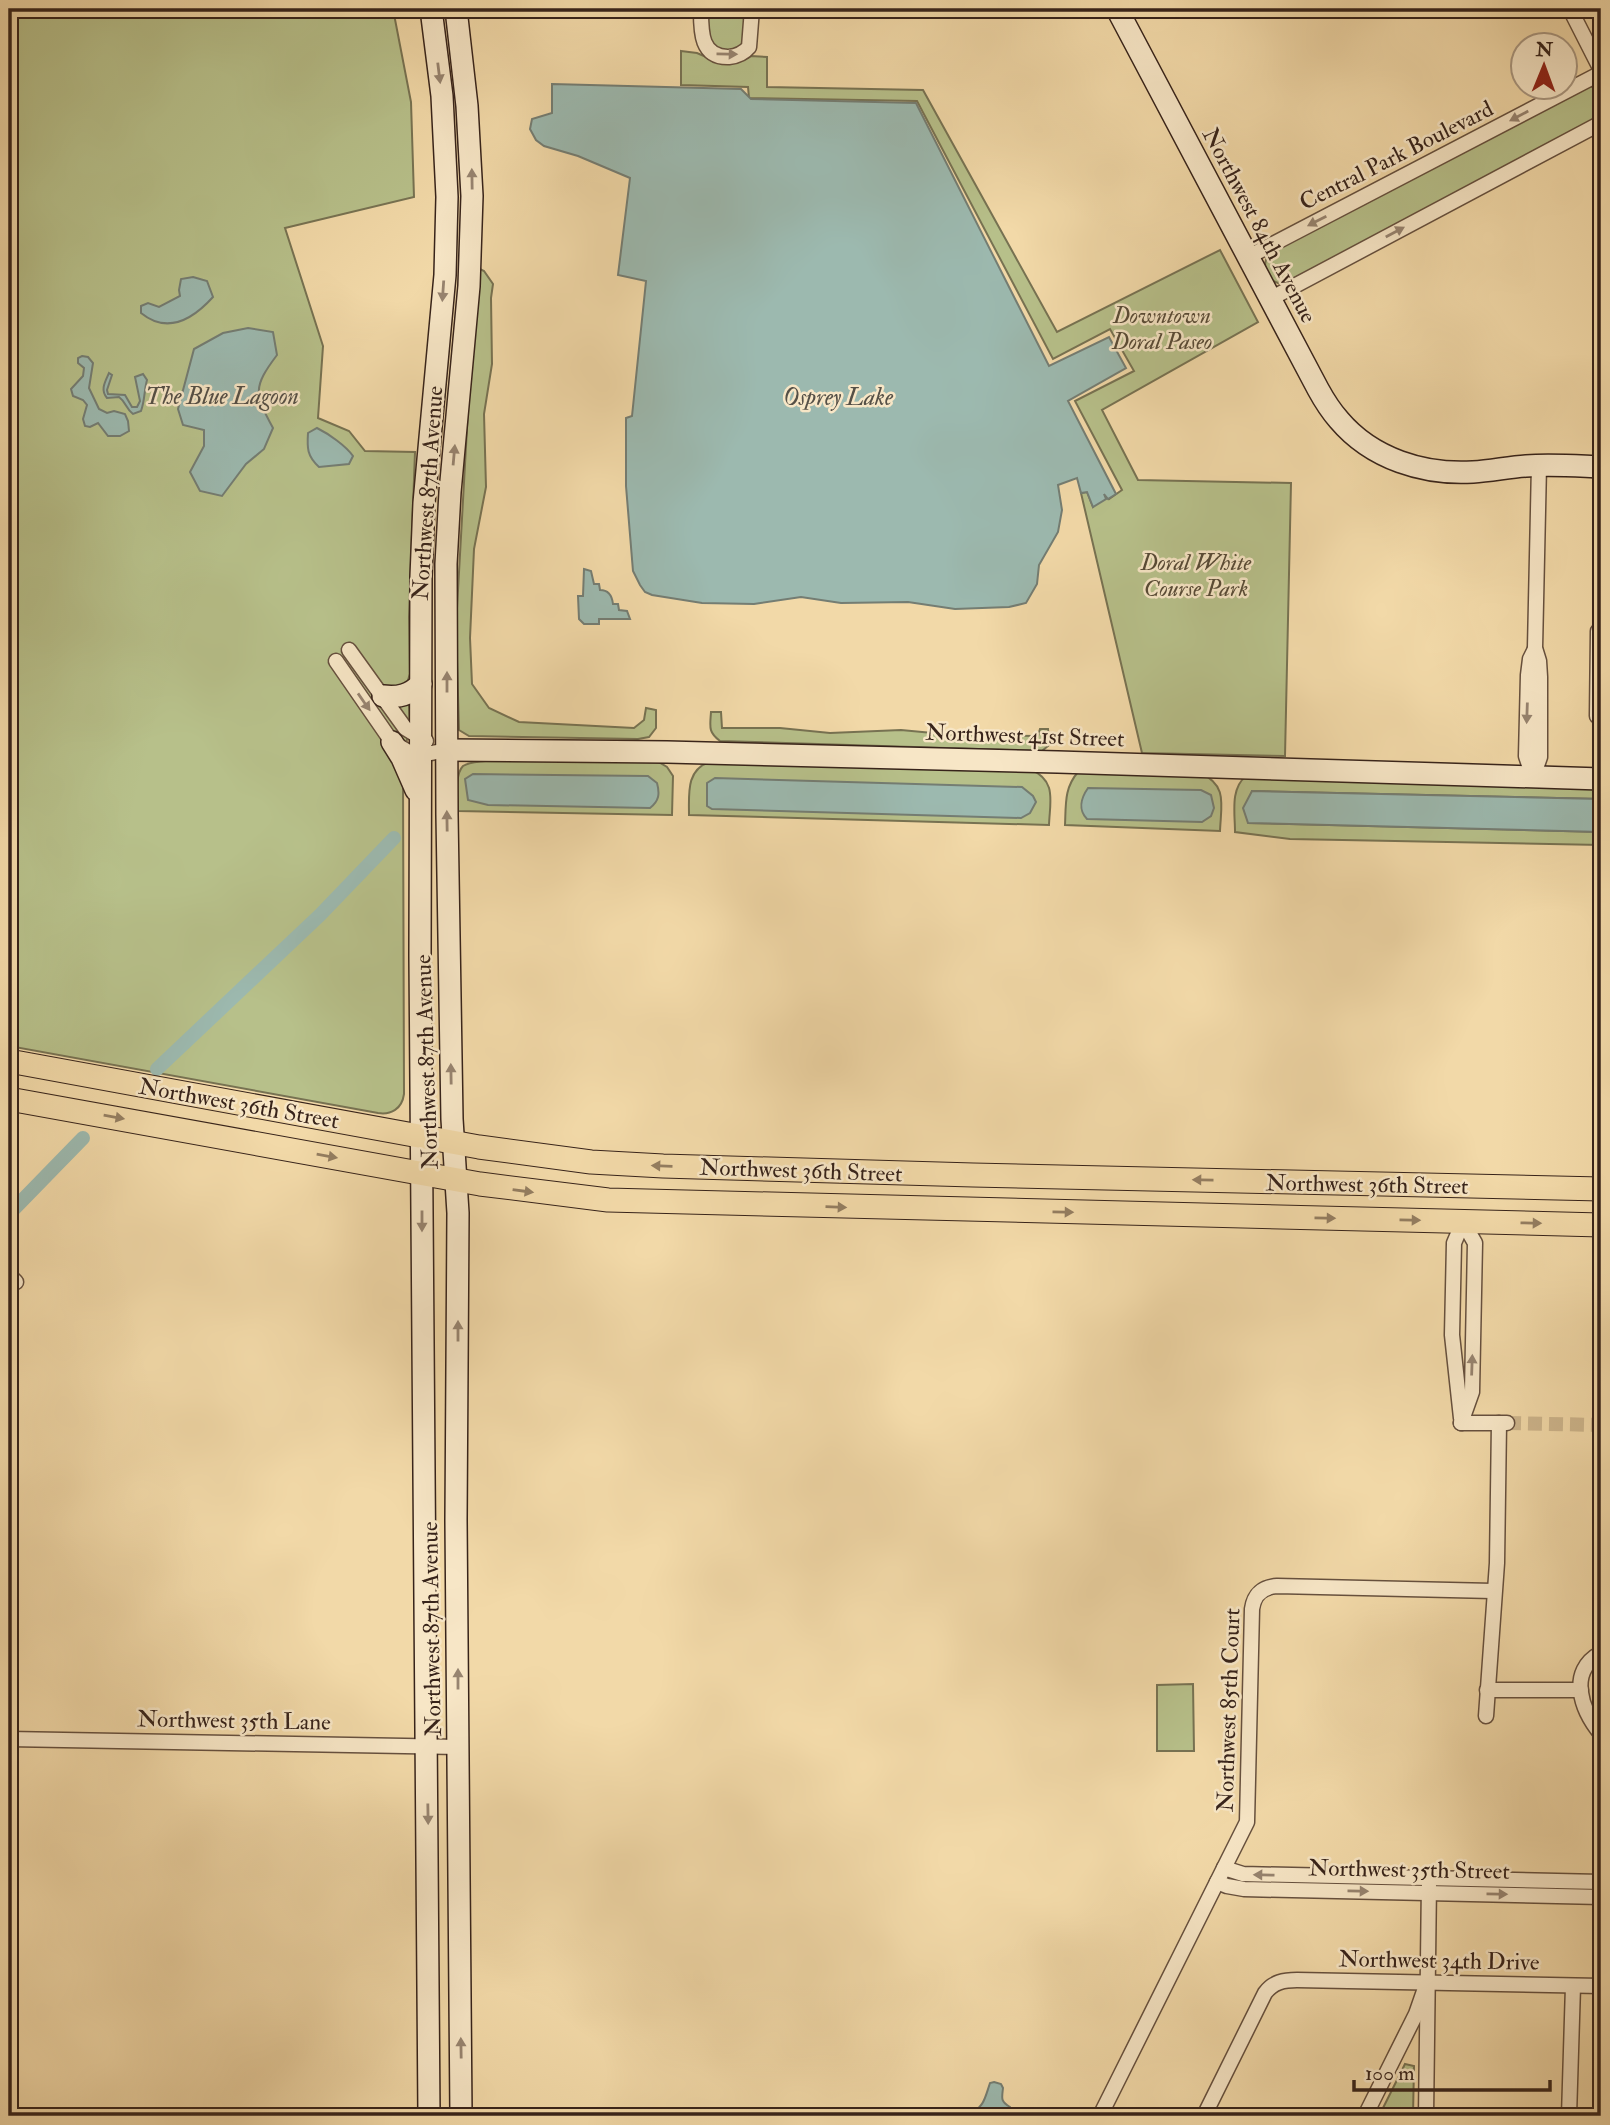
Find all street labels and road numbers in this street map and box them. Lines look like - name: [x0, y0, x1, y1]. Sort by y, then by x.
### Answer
- street label: Central Park Boulevard: [1294, 94, 1498, 217]
- street label: Northwest 84th Avenue: [1196, 123, 1323, 328]
- street label: Northwest 87th Avenue: [406, 384, 449, 601]
- street label: Northwest 41st Street: [925, 718, 1125, 753]
- street label: Northwest 87th Avenue: [408, 954, 445, 1170]
- street label: Northwest 36th Street: [136, 1072, 341, 1135]
- street label: Northwest 36th Street: [699, 1152, 903, 1189]
- street label: Northwest 36th Street: [1265, 1168, 1469, 1201]
- street label: Northwest 87th Avenue: [415, 1521, 448, 1737]
- street label: Northwest 85th Court: [1210, 1608, 1247, 1812]
- street label: Northwest 35th Lane: [137, 1704, 331, 1737]
- street label: Northwest 35th Street: [1308, 1853, 1510, 1886]
- street label: Northwest 34th Drive: [1338, 1944, 1540, 1977]

